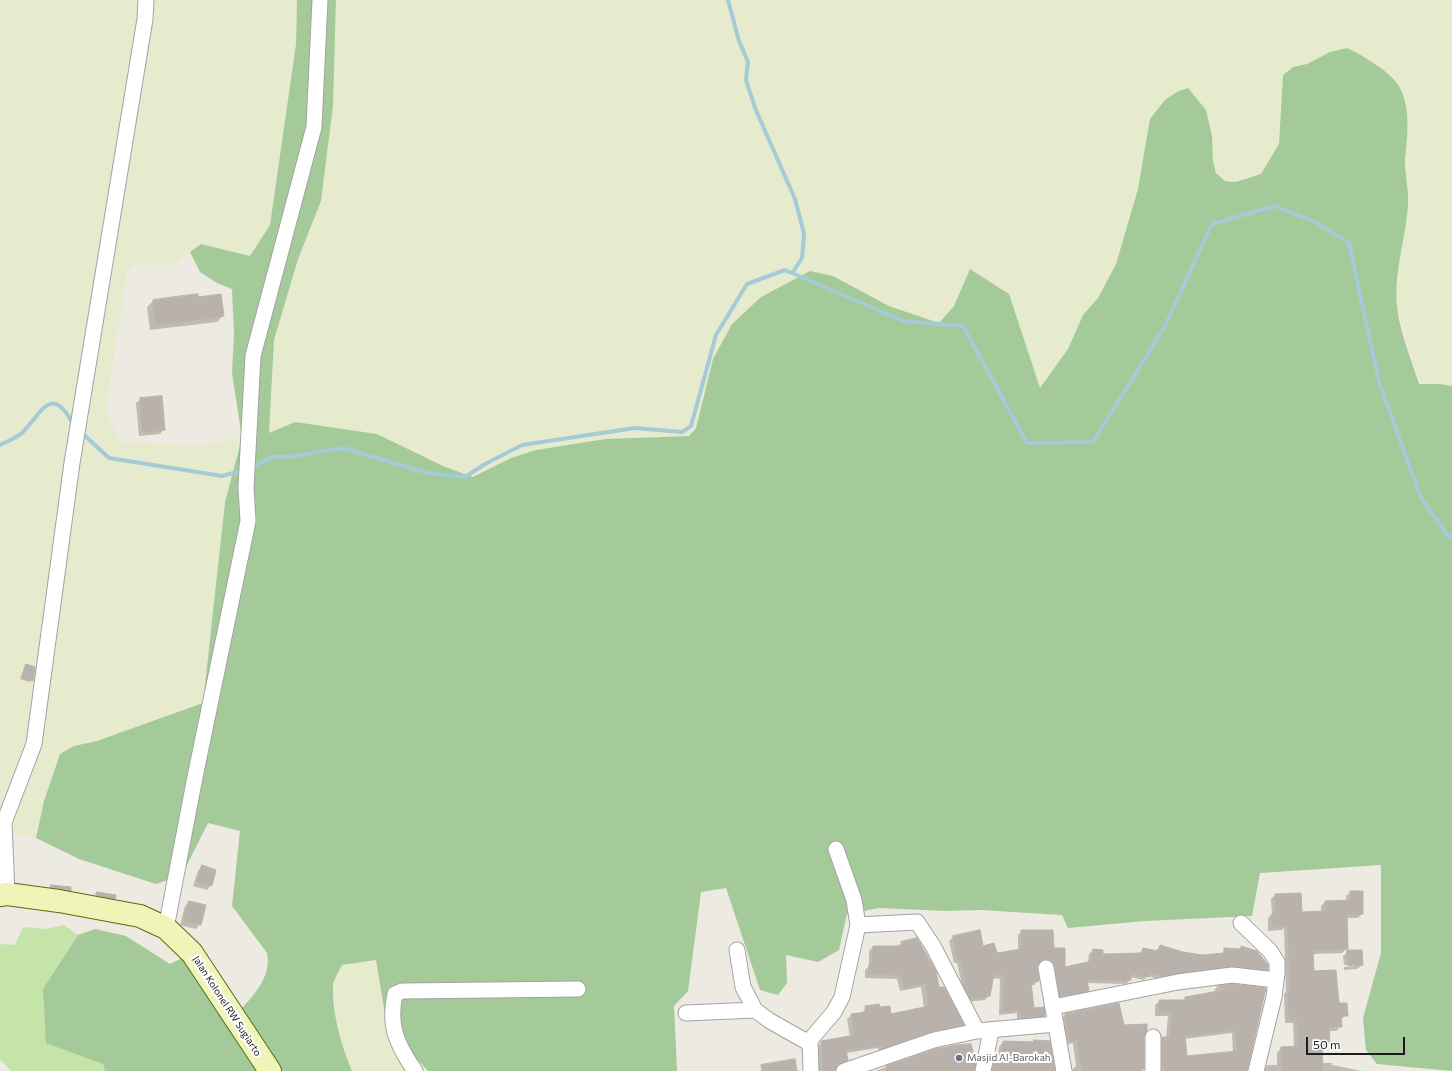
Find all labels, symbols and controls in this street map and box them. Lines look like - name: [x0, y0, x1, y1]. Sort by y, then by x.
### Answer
- street label: Jalan Kolonel RW Sugiarto: [190, 954, 264, 1058]
- scale bar: [1308, 1029, 1407, 1055]
- text: 50 m: [1313, 1037, 1341, 1051]
- place label: Masjid Al-Barokah: [967, 1052, 1051, 1064]
- marker: Masjid Al-Barokah: [954, 1053, 964, 1063]

